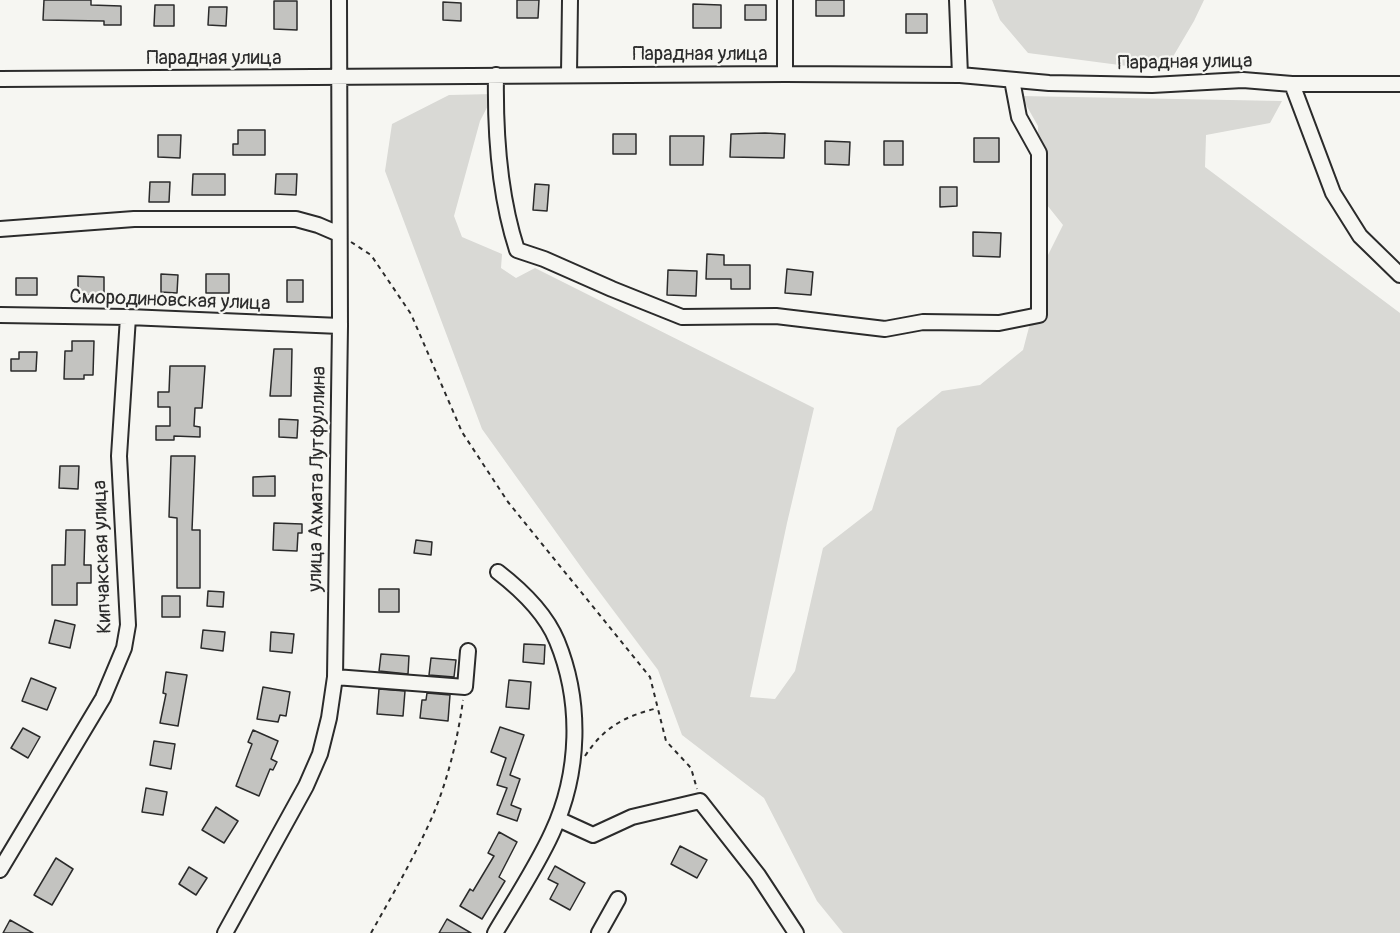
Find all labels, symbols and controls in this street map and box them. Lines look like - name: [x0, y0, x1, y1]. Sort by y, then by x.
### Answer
- street label: Парадная улица: [633, 43, 767, 67]
- street label: Парадная улица: [147, 47, 281, 71]
- street label: Парадная улица: [1117, 50, 1253, 76]
- street label: Смородиновская улица: [69, 285, 271, 317]
- street label: улица Ахмата Лутфуллина: [304, 366, 332, 592]
- street label: Кипчакская улица: [88, 480, 118, 634]

